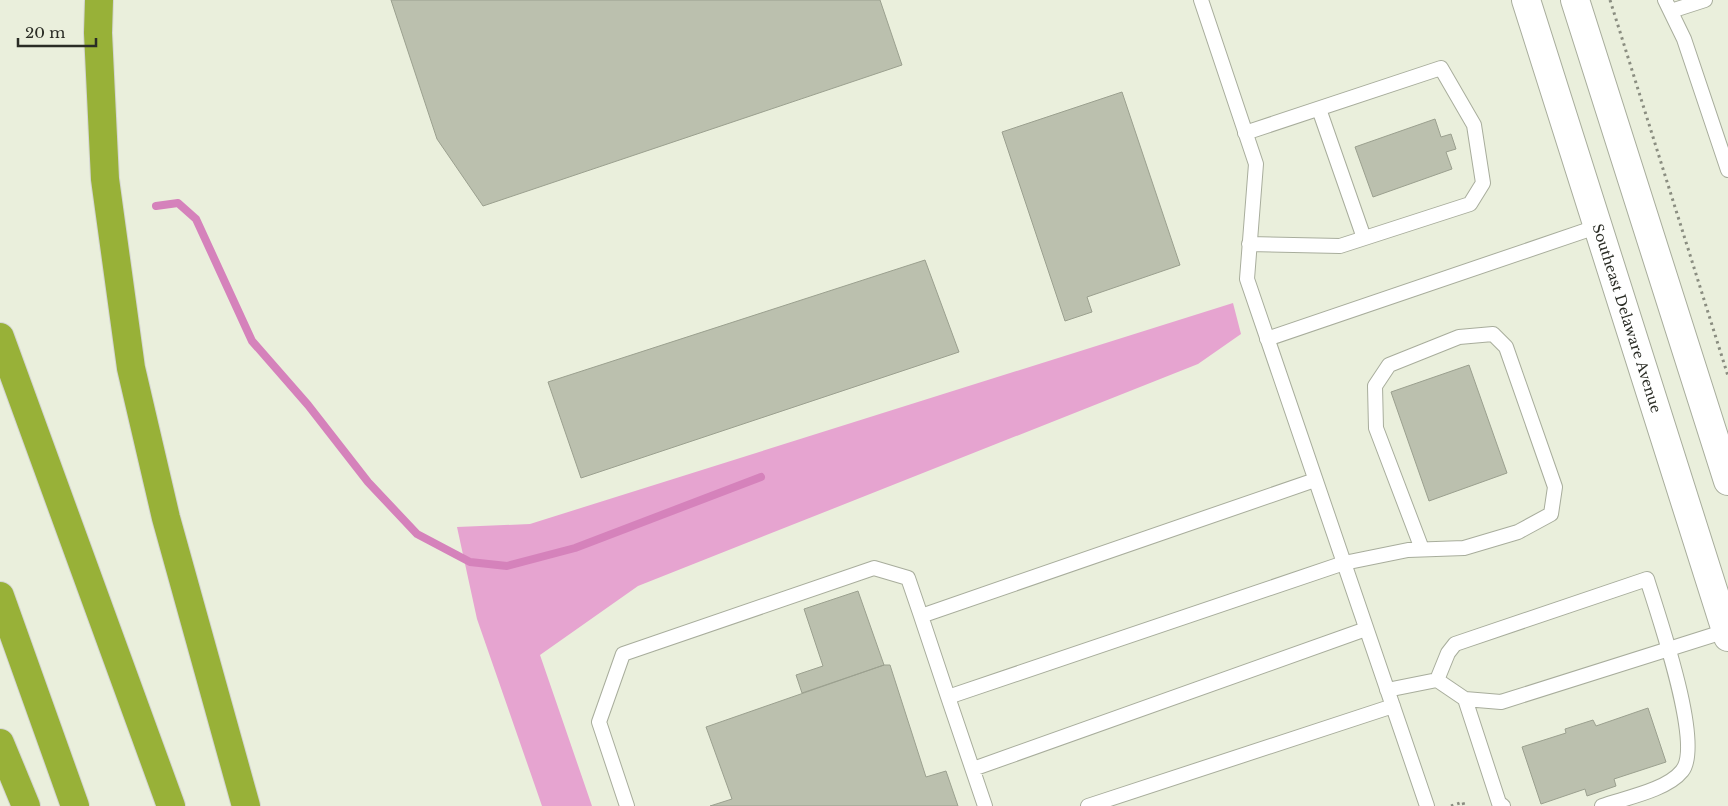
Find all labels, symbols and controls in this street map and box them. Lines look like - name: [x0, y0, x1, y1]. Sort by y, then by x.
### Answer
- scale bar: [18, 15, 95, 47]
- text: 20 m: [25, 23, 65, 42]
- street label: Southeast Delaware Avenue: [1589, 222, 1665, 415]

